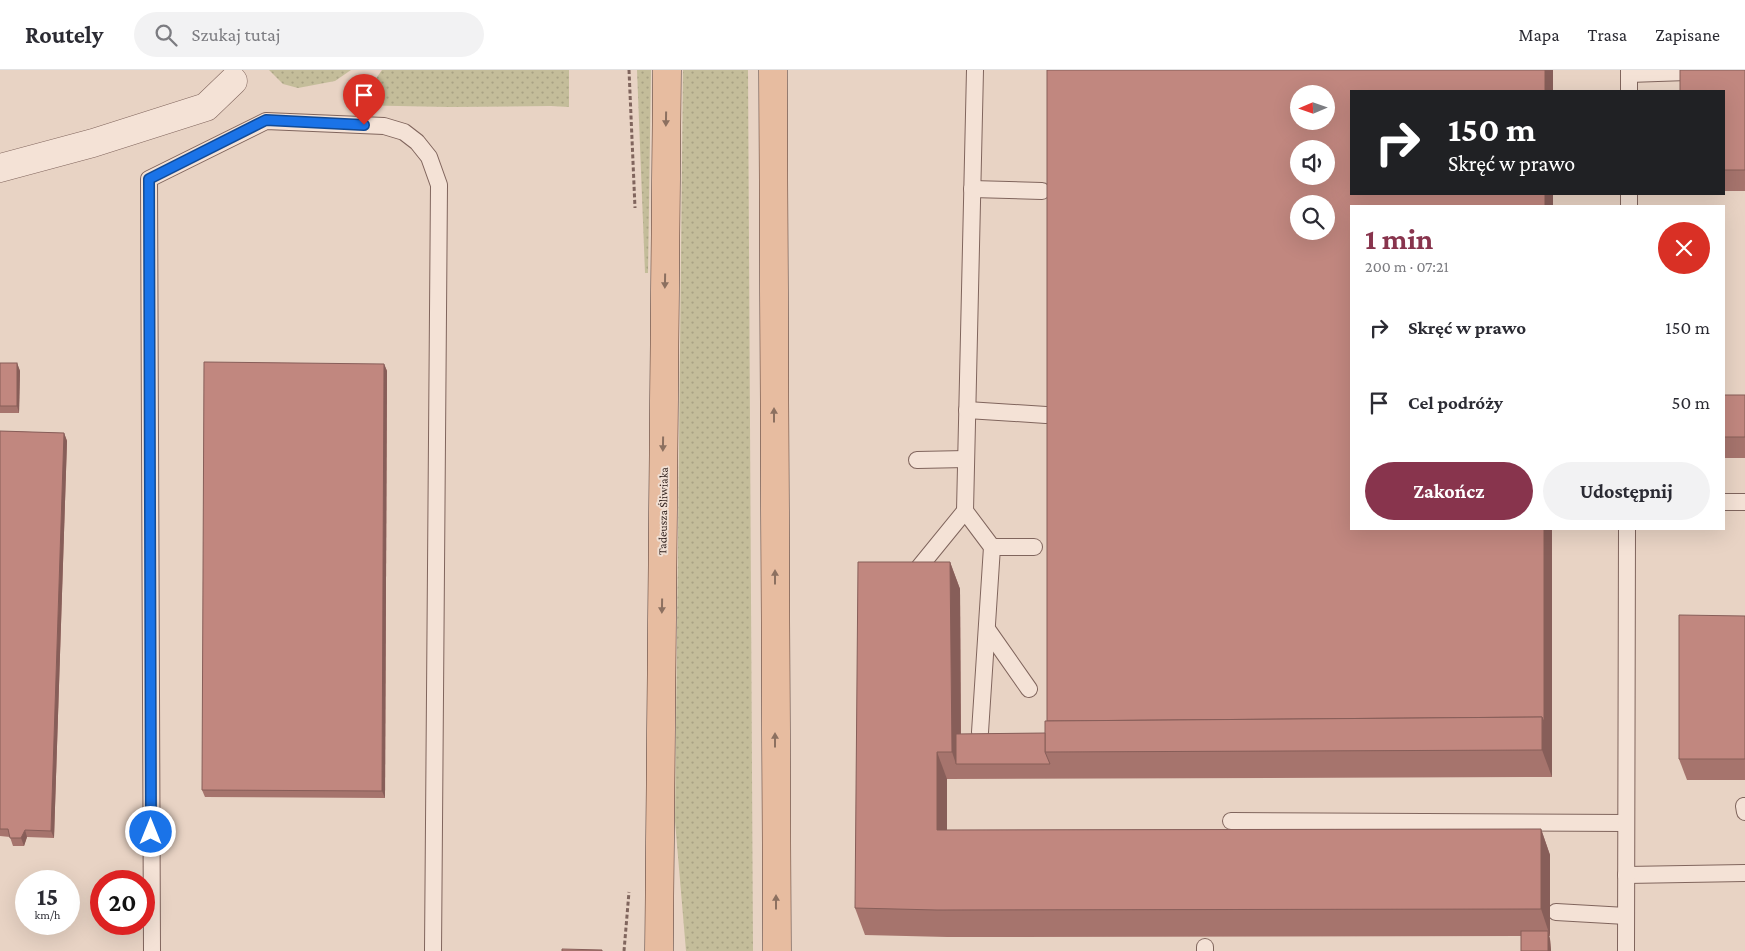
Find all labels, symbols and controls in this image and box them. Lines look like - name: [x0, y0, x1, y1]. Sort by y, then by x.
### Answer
- search box: [134, 12, 484, 57]
- text: Routely: [25, 21, 104, 48]
- icon: search: [152, 21, 180, 49]
- text: Szukaj tutaj: [192, 24, 280, 45]
- text: Mapa: [1519, 25, 1560, 45]
- text: Trasa: [1588, 25, 1627, 45]
- text: Zapisane: [1655, 25, 1720, 45]
- pin: [343, 74, 385, 125]
- icon: arrive: [350, 81, 378, 109]
- north arrow: [1290, 85, 1335, 130]
- map controls: [1290, 85, 1335, 240]
- icon: right: [1365, 110, 1430, 175]
- text: 150 m: [1448, 110, 1536, 149]
- one-way arrow: [662, 111, 670, 127]
- button: sound: [1290, 140, 1335, 185]
- text: Skręć w prawo: [1448, 151, 1575, 176]
- button: search: [1290, 195, 1335, 240]
- text: 1 min: [1365, 222, 1433, 255]
- button: close: [1658, 222, 1710, 274]
- text: 200 m · 07:21: [1365, 258, 1449, 275]
- one-way arrow: [661, 273, 669, 289]
- icon: right: [1365, 314, 1393, 342]
- text: Skręć w prawo: [1408, 317, 1526, 338]
- text: 150 m: [1665, 317, 1710, 338]
- icon: arrive: [1365, 389, 1393, 417]
- text: Cel podróży: [1408, 392, 1503, 413]
- text: 50 m: [1671, 392, 1710, 413]
- one-way arrow: [770, 407, 778, 423]
- one-way arrow: [659, 436, 667, 452]
- button: Zakończ: [1365, 462, 1533, 520]
- button: Udostępnij: [1543, 462, 1710, 520]
- street label: Tadeusza Śliwiaka: [655, 466, 671, 555]
- one-way arrow: [770, 569, 778, 585]
- one-way arrow: [658, 598, 666, 614]
- one-way arrow: [771, 732, 779, 748]
- position arrow: [124, 805, 176, 857]
- speed limit sign: 20: [90, 870, 155, 935]
- text: 15: [37, 883, 58, 910]
- one-way arrow: [772, 894, 780, 910]
- text: km/h: [35, 908, 60, 922]

